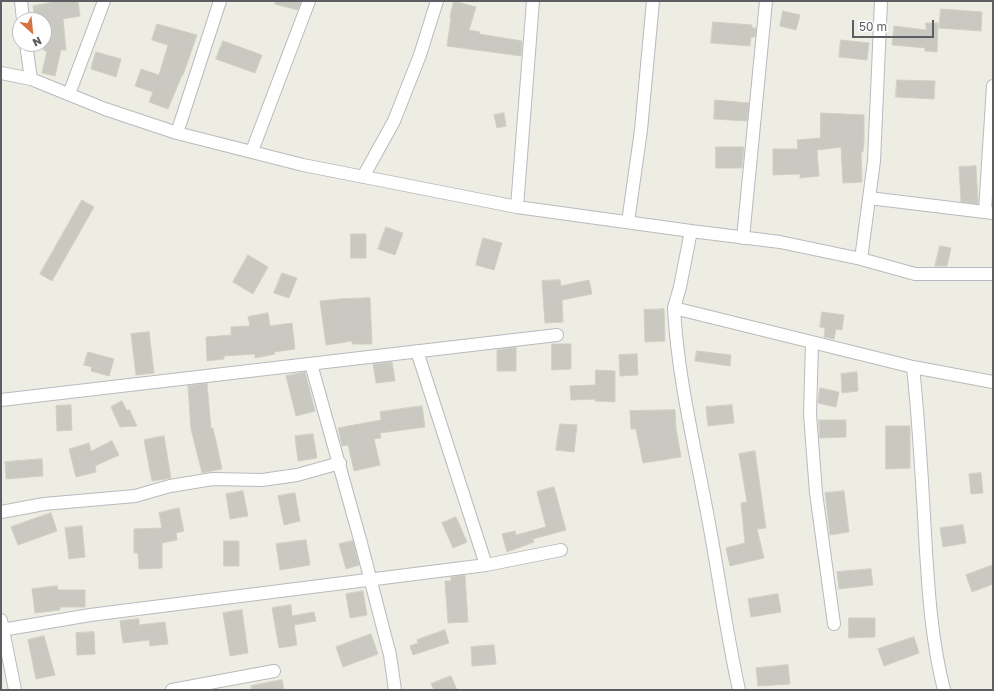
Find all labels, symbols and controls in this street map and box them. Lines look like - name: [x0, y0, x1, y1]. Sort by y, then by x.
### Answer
- north arrow: [12, 12, 52, 52]
- scale bar: [854, 12, 936, 38]
- text: 50 m: [859, 19, 887, 34]
- text: N: [31, 35, 44, 50]

